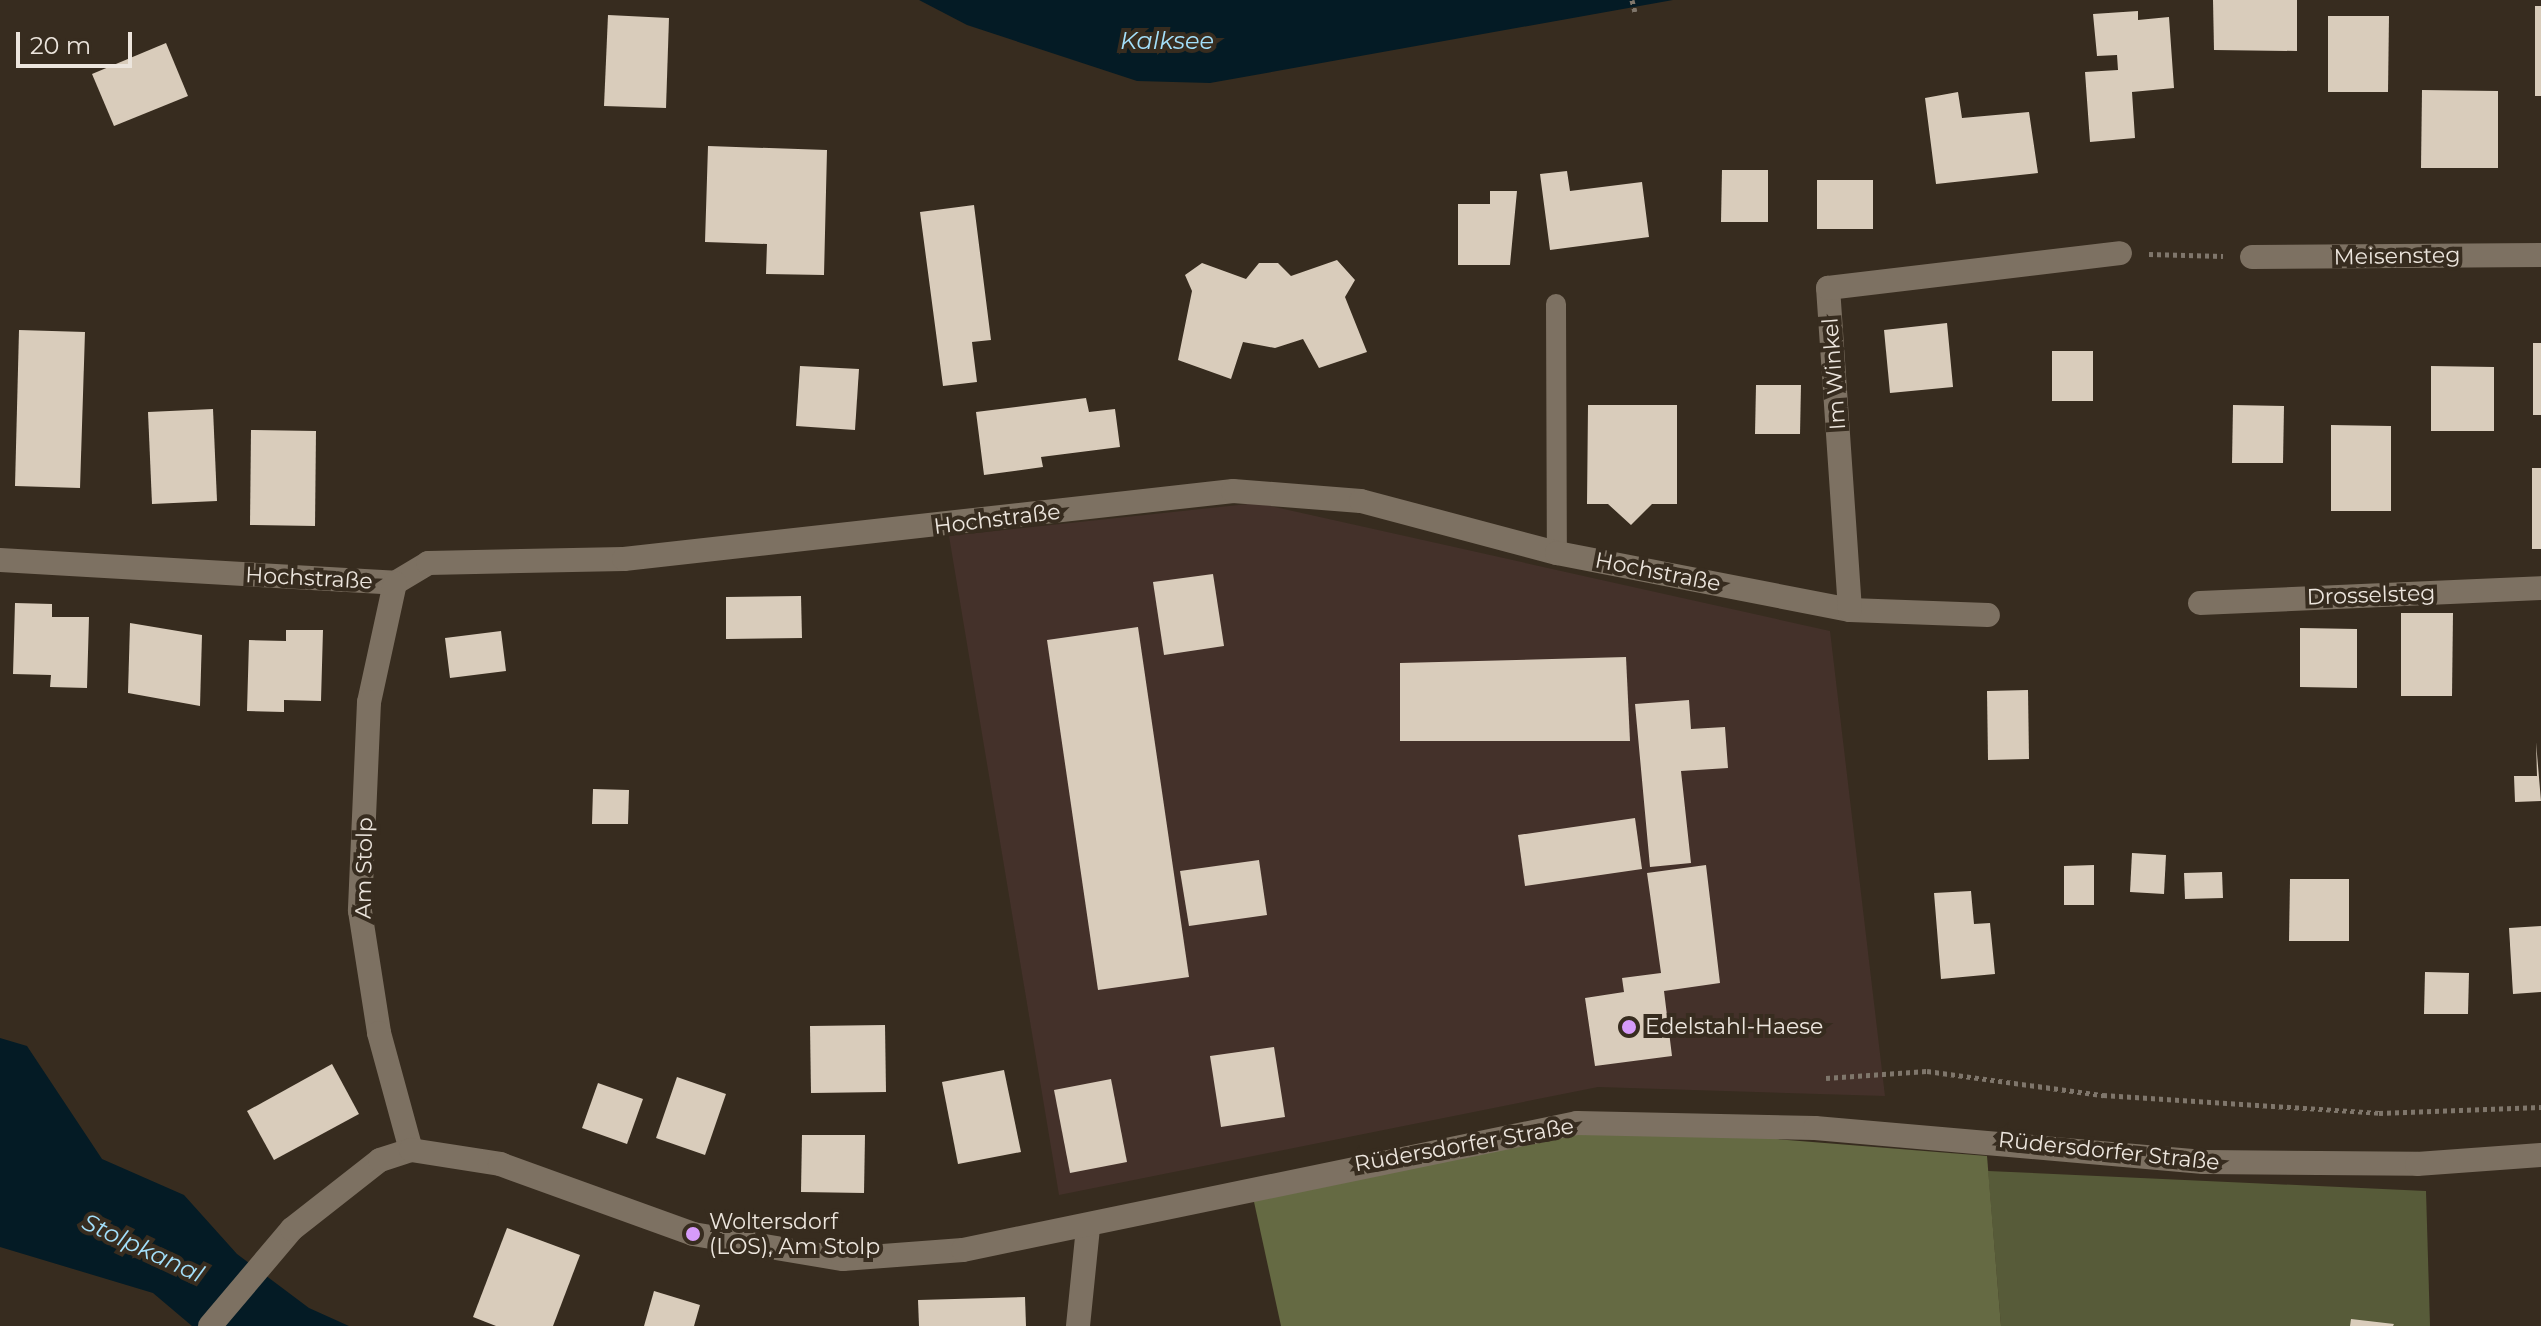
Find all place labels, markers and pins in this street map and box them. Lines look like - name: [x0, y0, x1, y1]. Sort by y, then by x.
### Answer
- place label: Edelstahl-Haese: [1645, 1014, 1823, 1040]
- marker: Edelstahl-Haese: [1620, 1018, 1638, 1036]
- place label: Woltersdorf (LOS), Am Stolp: [709, 1208, 880, 1260]
- marker: Woltersdorf (LOS), Am Stolp: [684, 1225, 702, 1243]

